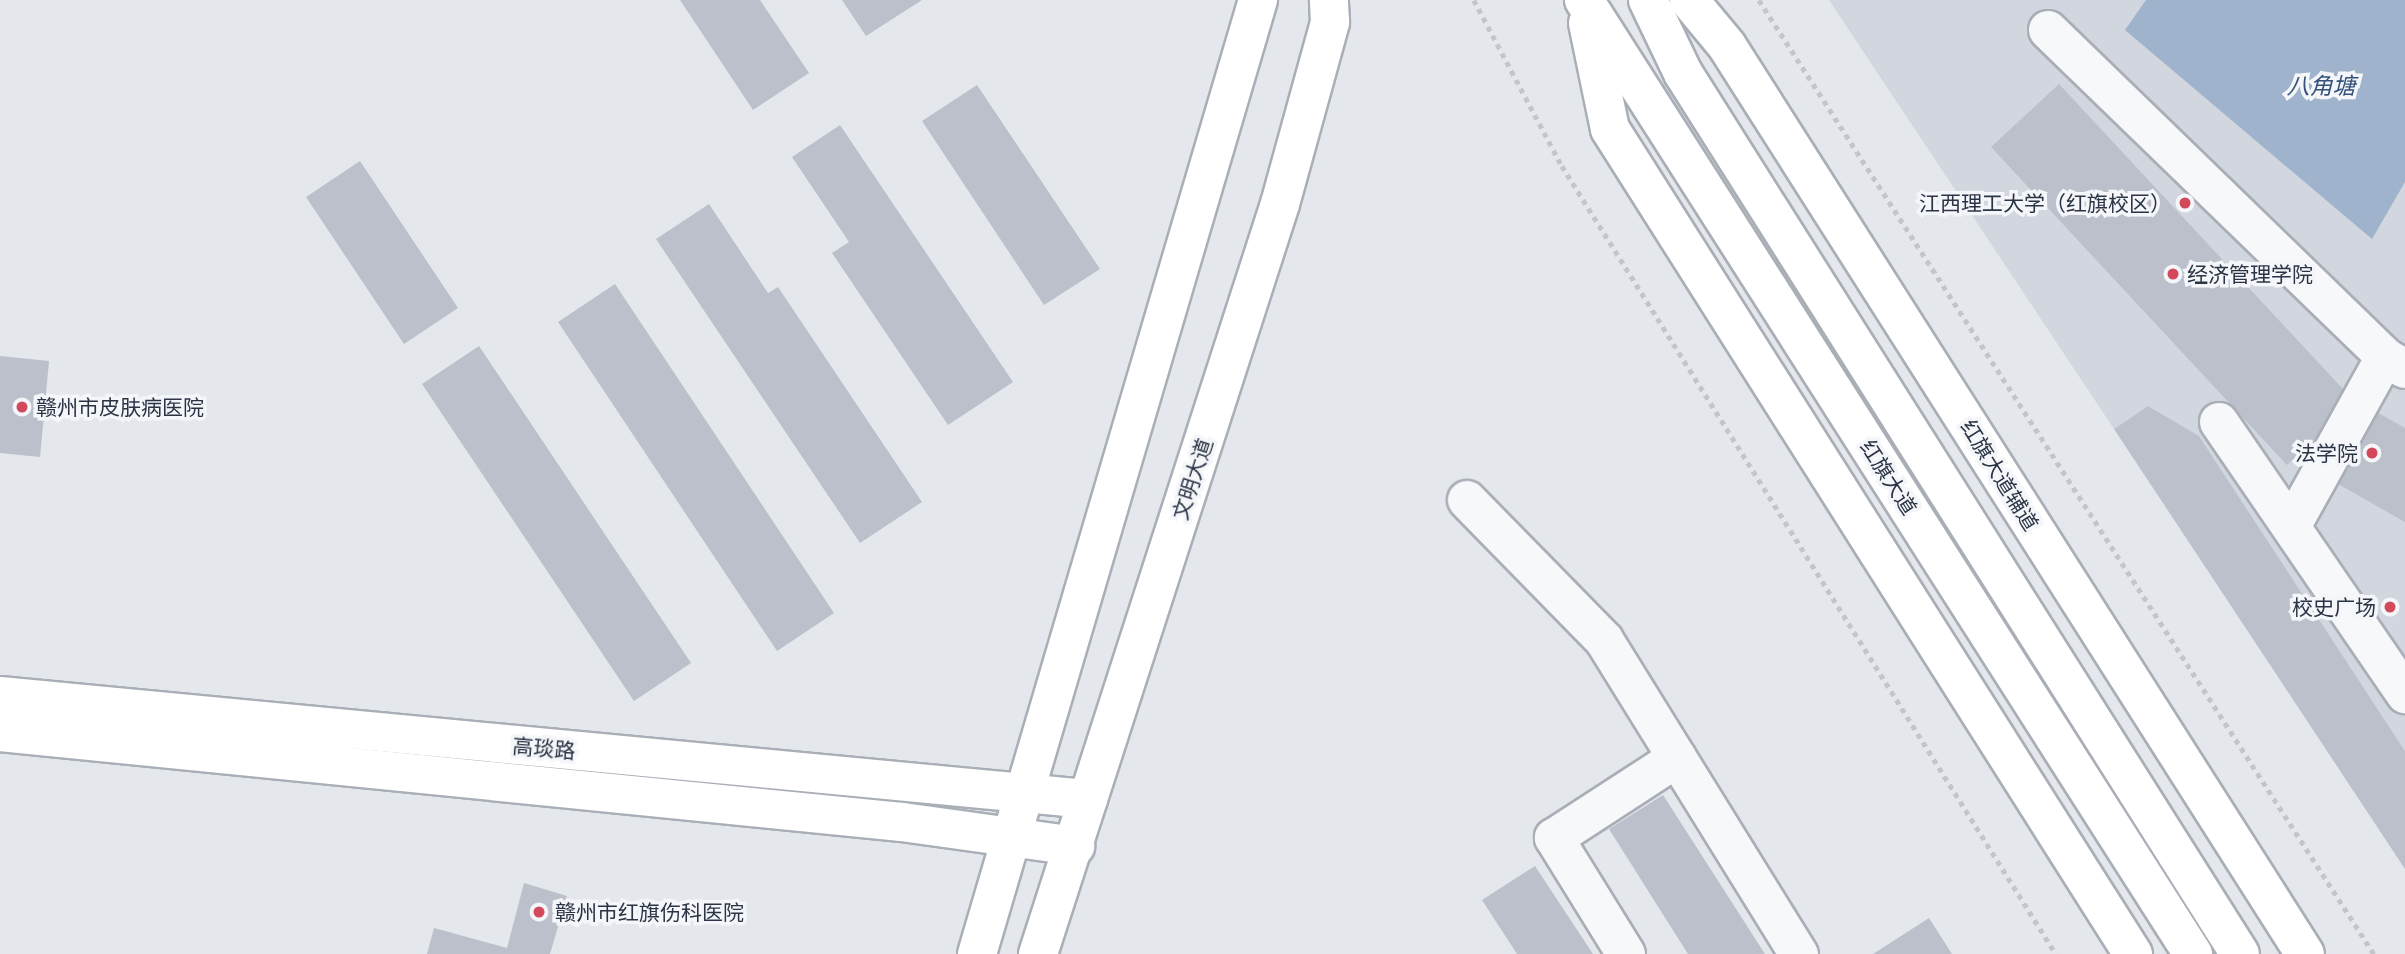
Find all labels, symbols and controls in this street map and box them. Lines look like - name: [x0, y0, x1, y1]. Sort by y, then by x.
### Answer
- water label: 八角塘: [2287, 71, 2355, 99]
- place label: 江西理工大学（红旗校区）: [1919, 190, 2171, 216]
- marker: 江西理工大学（红旗校区）: [2177, 195, 2193, 211]
- place label: 经济管理学院: [2187, 261, 2313, 287]
- marker: 经济管理学院: [2165, 266, 2181, 282]
- place label: 赣州市皮肤病医院: [36, 394, 204, 420]
- marker: 赣州市皮肤病医院: [14, 399, 30, 415]
- street label: 红旗大道辅道: [1956, 415, 2044, 535]
- street label: 文明大道: [1167, 435, 1217, 523]
- street label: 红旗大道: [1856, 435, 1922, 519]
- place label: 法学院: [2295, 440, 2358, 466]
- marker: 法学院: [2364, 445, 2380, 461]
- place label: 校史广场: [2292, 594, 2376, 620]
- marker: 校史广场: [2382, 599, 2398, 615]
- street label: 高琰路: [512, 733, 576, 763]
- place label: 赣州市红旗伤科医院: [555, 899, 744, 925]
- marker: 赣州市红旗伤科医院: [529, 902, 549, 922]

